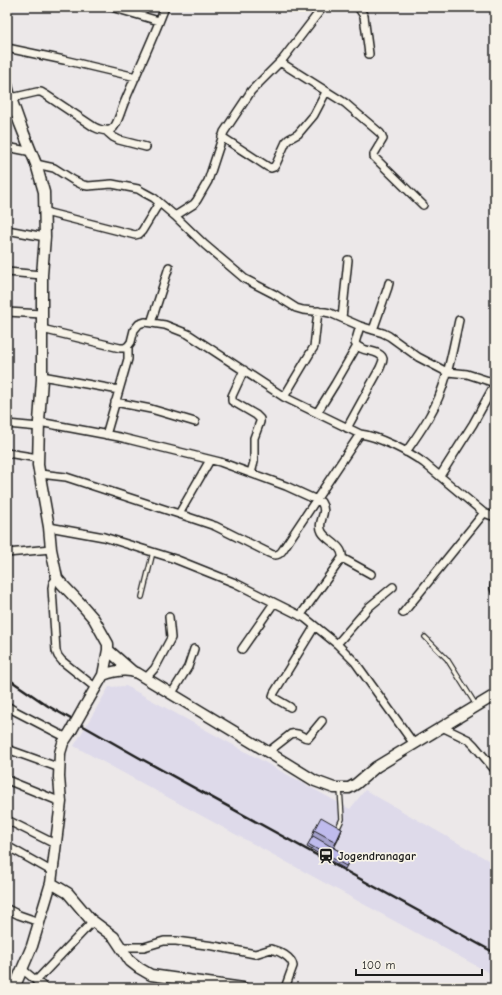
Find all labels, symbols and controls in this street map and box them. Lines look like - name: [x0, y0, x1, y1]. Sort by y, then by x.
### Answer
- station icon: Jogendranagar: [317, 847, 335, 865]
- place label: Jogendranagar: [338, 849, 416, 863]
- scale bar: [356, 951, 482, 977]
- text: 100 m: [362, 958, 395, 972]

